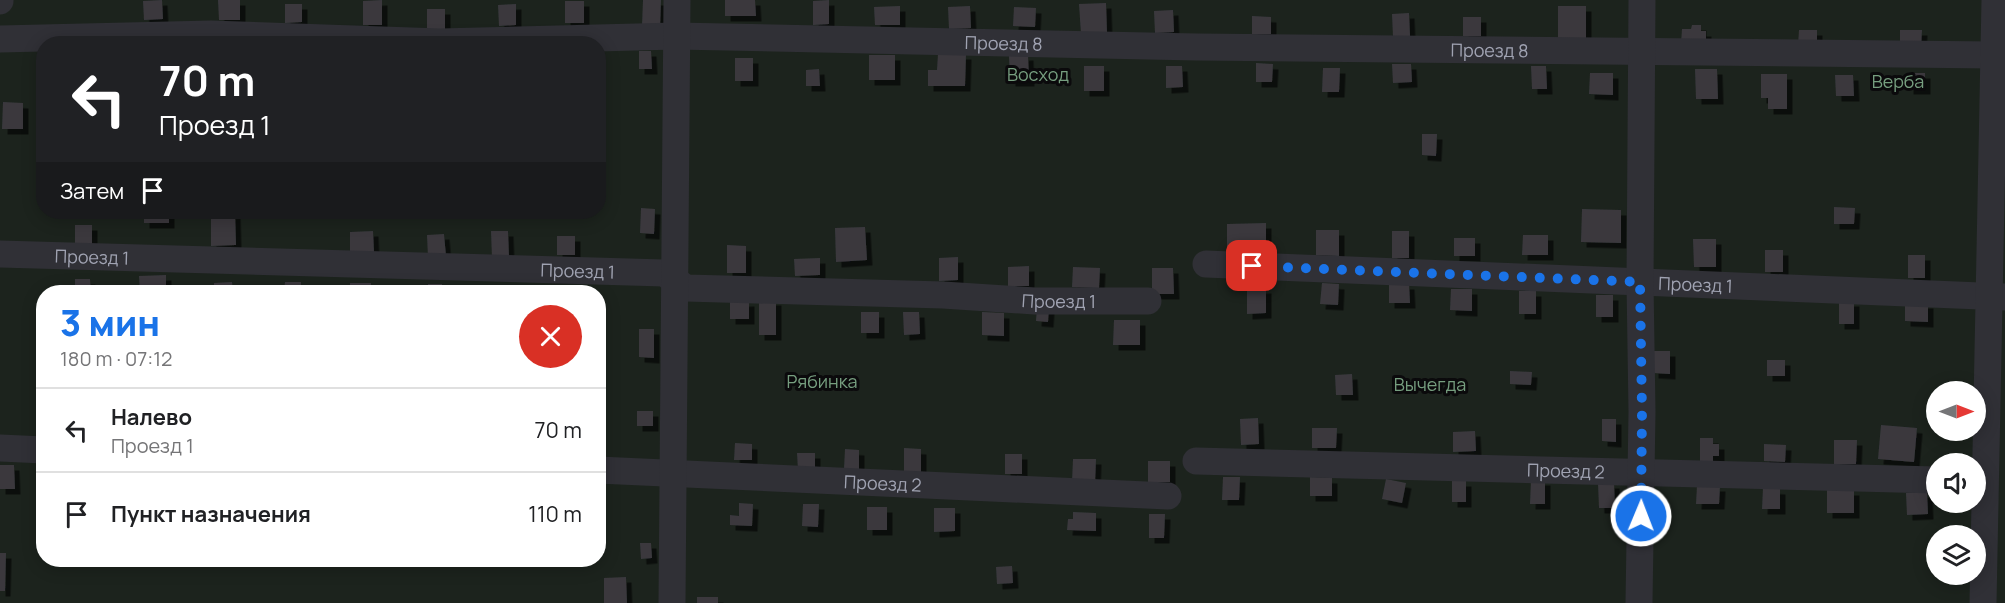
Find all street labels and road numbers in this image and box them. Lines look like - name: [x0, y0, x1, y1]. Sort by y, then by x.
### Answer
- street label: Проезд 8: [964, 30, 1043, 56]
- street label: Проезд 8: [1451, 38, 1529, 62]
- street label: Проезд 1: [54, 244, 130, 270]
- street label: Проезд 1: [540, 257, 615, 284]
- street label: Проезд 1: [1658, 271, 1733, 298]
- street label: Проезд 1: [1021, 288, 1096, 313]
- street label: Проезд 2: [1527, 458, 1605, 483]
- street label: Проезд 2: [843, 469, 922, 497]

